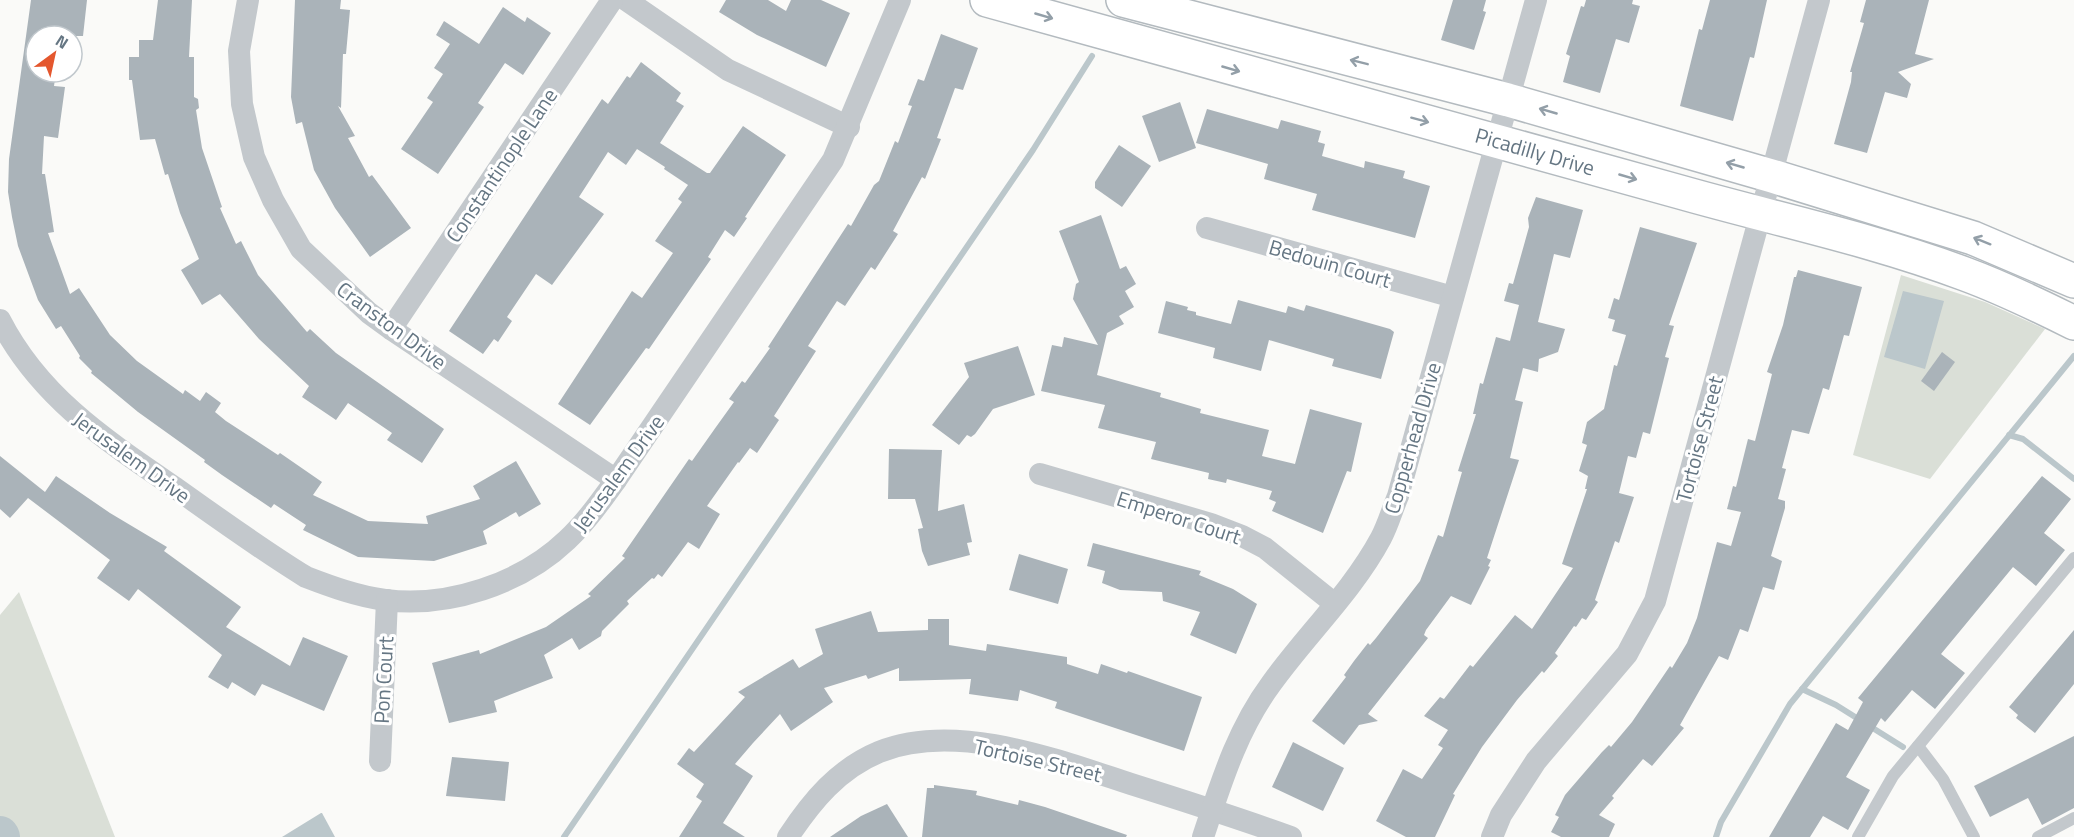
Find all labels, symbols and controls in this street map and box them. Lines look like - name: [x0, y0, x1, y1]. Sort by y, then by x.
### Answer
- one-way arrow: [1034, 11, 1053, 22]
- north arrow: [24, 24, 84, 84]
- text: N: [51, 28, 73, 55]
- one-way arrow: [1350, 55, 1369, 67]
- one-way arrow: [1221, 64, 1240, 76]
- street label: Constantinople Lane: [437, 81, 565, 249]
- one-way arrow: [1539, 105, 1558, 116]
- one-way arrow: [1410, 115, 1429, 126]
- street label: Picadilly Drive: [1472, 119, 1598, 183]
- one-way arrow: [1726, 159, 1745, 170]
- one-way arrow: [1618, 172, 1637, 184]
- street label: Bedouin Court: [1265, 230, 1395, 296]
- one-way arrow: [1973, 235, 1991, 246]
- street label: Cranston Drive: [330, 273, 454, 377]
- street label: Copperhead Drive: [1375, 358, 1449, 518]
- street label: Tortoise Street: [1667, 372, 1731, 506]
- street label: Jerusalem Drive: [66, 403, 198, 511]
- street label: Jerusalem Drive: [564, 407, 672, 539]
- street label: Emperor Court: [1113, 482, 1246, 552]
- street label: Pon Court: [365, 635, 401, 725]
- street label: Tortoise Street: [971, 730, 1105, 790]

